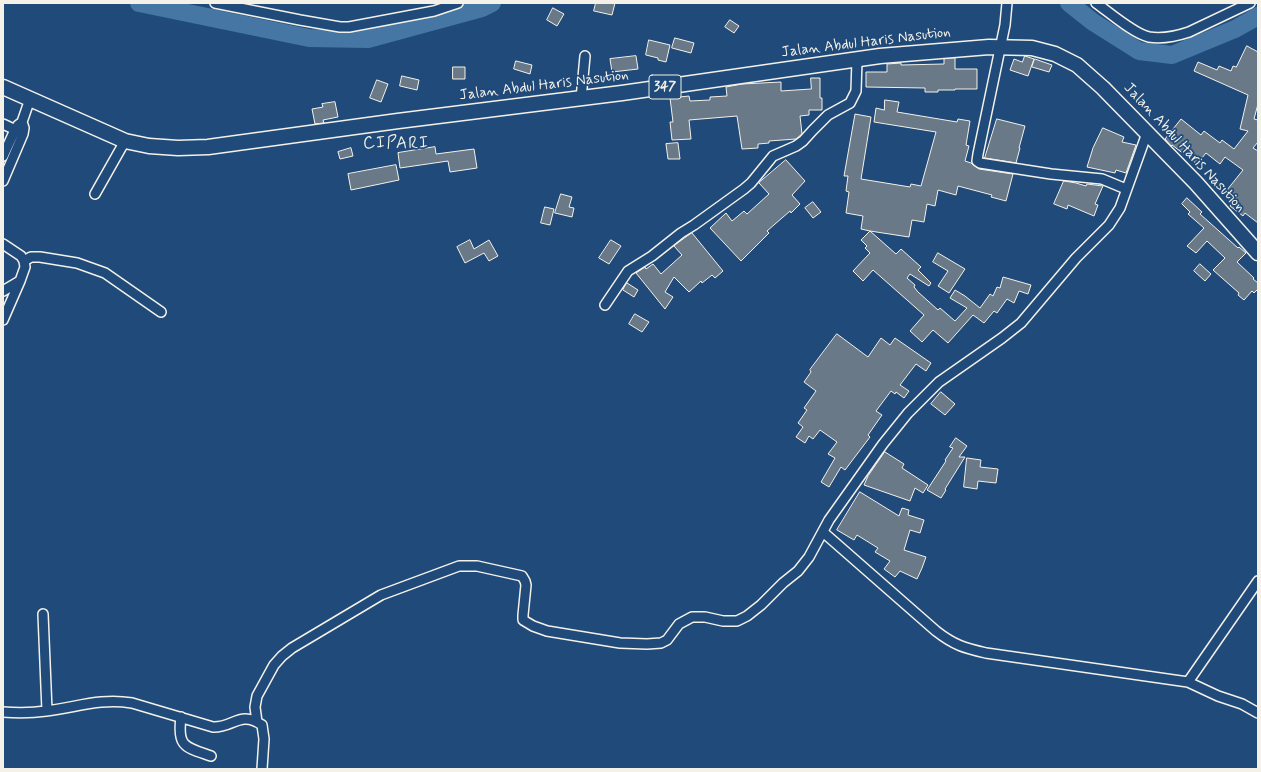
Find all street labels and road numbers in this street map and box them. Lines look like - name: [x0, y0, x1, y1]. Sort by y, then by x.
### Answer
- street label: Jalan Abdul Haris Nasution: [780, 24, 952, 62]
- street label: Jalan Abdul Haris Nasution: [458, 67, 630, 105]
- road number: 347: [649, 75, 681, 99]
- street label: Jalan Abdul Haris Nasution: [1119, 80, 1249, 216]

